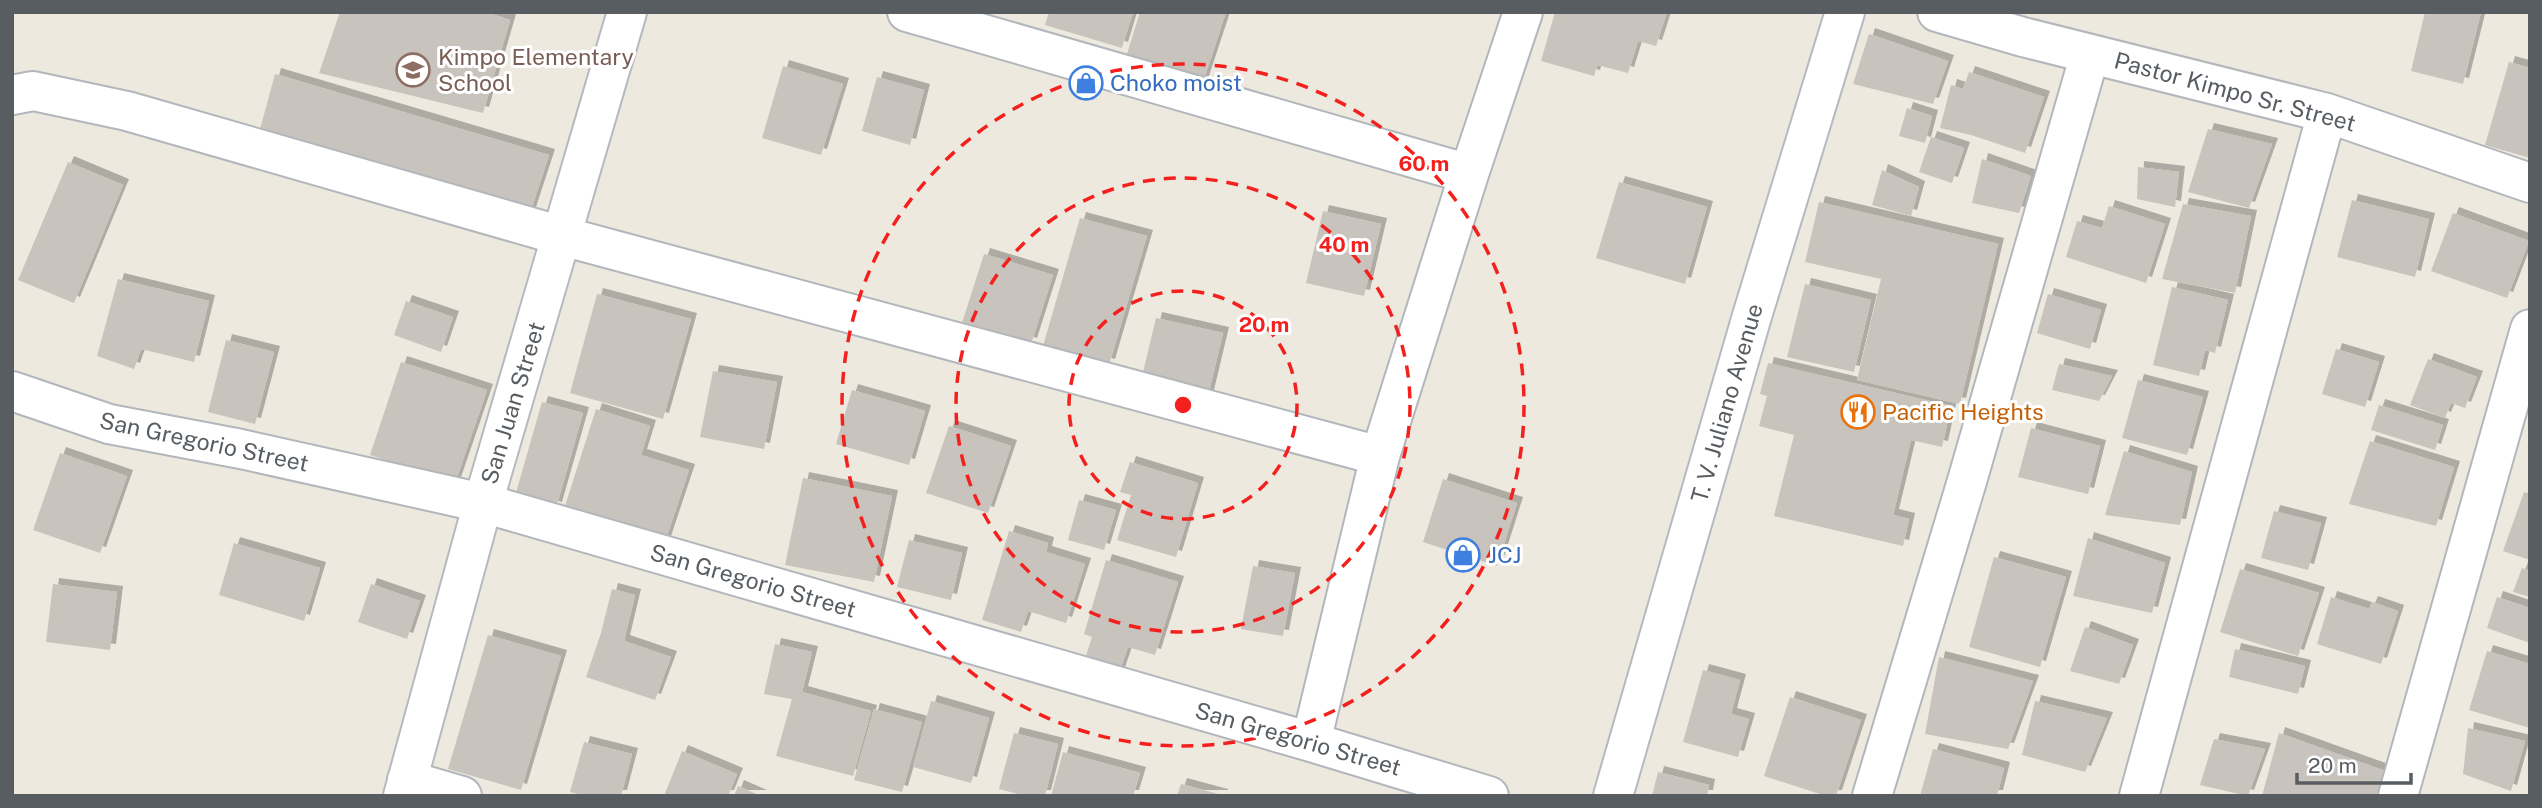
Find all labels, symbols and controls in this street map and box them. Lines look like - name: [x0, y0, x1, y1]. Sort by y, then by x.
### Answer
- place label: Kimpo Elementary School: [438, 43, 634, 96]
- street label: Pastor Kimpo Sr. Street: [2112, 46, 2359, 137]
- school or university icon: Kimpo Elementary School: [394, 51, 432, 89]
- shop icon: Choko moist: [1067, 64, 1105, 102]
- place label: Choko moist: [1110, 69, 1242, 96]
- text: 60 m: [1399, 151, 1449, 176]
- text: 40 m: [1319, 232, 1369, 257]
- street label: T. V. Juliano Avenue: [1685, 300, 1768, 505]
- text: 20 m: [1239, 312, 1289, 337]
- street label: San Juan Street: [475, 319, 550, 487]
- centre of rings: [1171, 393, 1195, 417]
- restaurant icon: Pacific Heights: [1839, 393, 1877, 431]
- place label: Pacific Heights: [1882, 398, 2044, 425]
- street label: San Gregorio Street: [97, 406, 311, 477]
- shop icon: JCJ: [1444, 536, 1482, 574]
- street label: San Gregorio Street: [647, 538, 859, 623]
- place label: JCJ: [1488, 541, 1522, 568]
- street label: San Gregorio Street: [1192, 696, 1404, 781]
- scale bar: [2297, 742, 2411, 786]
- text: 20 m: [2308, 753, 2357, 778]

